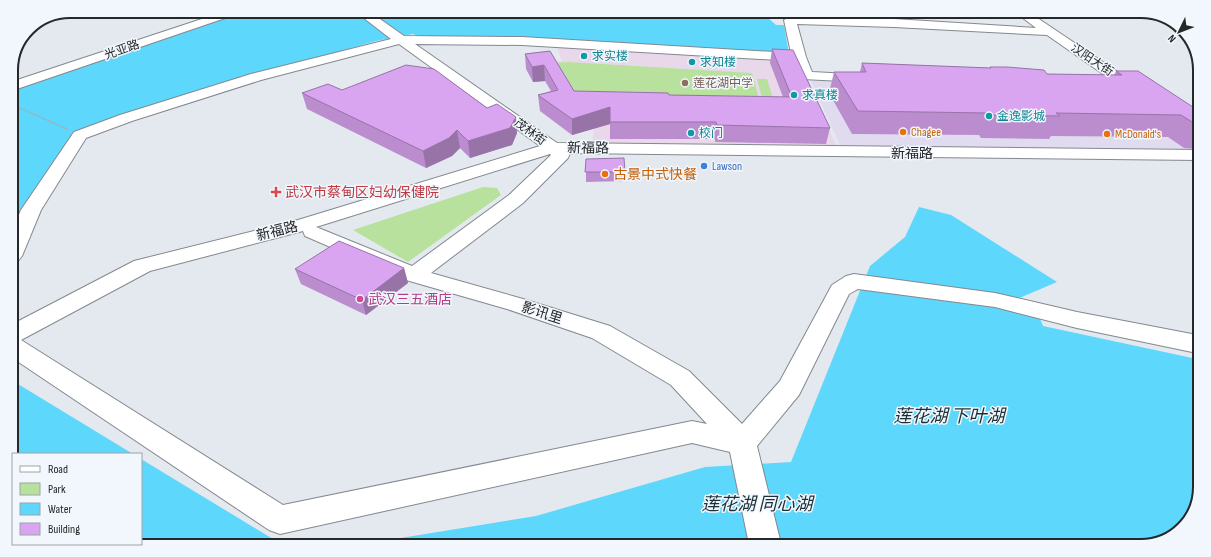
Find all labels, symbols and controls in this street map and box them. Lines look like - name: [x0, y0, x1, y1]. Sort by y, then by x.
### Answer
- north arrow: [1159, 12, 1199, 52]
- text: N: [1165, 32, 1179, 45]
- street label: 光亚路: [103, 37, 141, 63]
- street label: 汉阳大街: [1068, 40, 1116, 80]
- place label: 求实楼: [592, 49, 628, 64]
- marker: 求实楼: [579, 51, 589, 61]
- place label: 求知楼: [700, 55, 736, 70]
- marker: 求知楼: [687, 57, 697, 67]
- place label: 莲花湖中学: [693, 76, 753, 91]
- marker: 莲花湖中学: [680, 78, 690, 88]
- place label: 求真楼: [802, 88, 838, 103]
- marker: 求真楼: [789, 90, 799, 100]
- place label: 金逸影城: [997, 109, 1045, 124]
- marker: 金逸影城: [984, 111, 994, 121]
- street label: 茂林街: [511, 115, 549, 149]
- place label: Chagee: [911, 125, 941, 140]
- place label: 校门: [699, 126, 723, 141]
- marker: Chagee: [898, 127, 908, 137]
- place label: McDonald's: [1115, 127, 1161, 142]
- marker: 校门: [686, 128, 696, 138]
- marker: McDonald's: [1102, 129, 1112, 139]
- street label: 新福路: [567, 139, 609, 157]
- street label: 新福路: [891, 145, 933, 162]
- place label: Lawson: [712, 159, 742, 174]
- marker: Lawson: [699, 161, 709, 171]
- place label: 古景中式快餐: [613, 166, 697, 183]
- marker: 古景中式快餐: [600, 169, 610, 179]
- place label: 武汉市蔡甸区妇幼保健院: [285, 184, 439, 201]
- marker: 武汉市蔡甸区妇幼保健院: [270, 186, 282, 198]
- street label: 新福路: [255, 218, 299, 244]
- place label: 武汉三五酒店: [368, 291, 452, 308]
- marker: 武汉三五酒店: [355, 294, 365, 304]
- street label: 影讯里: [519, 298, 565, 328]
- water label: 莲花湖 下叶湖: [894, 406, 1007, 427]
- legend: [12, 453, 142, 545]
- text: Road: [48, 462, 68, 477]
- text: Park: [48, 482, 66, 497]
- water label: 莲花湖 同心湖: [702, 494, 815, 515]
- text: Water: [48, 502, 72, 517]
- text: Building: [48, 522, 80, 537]

